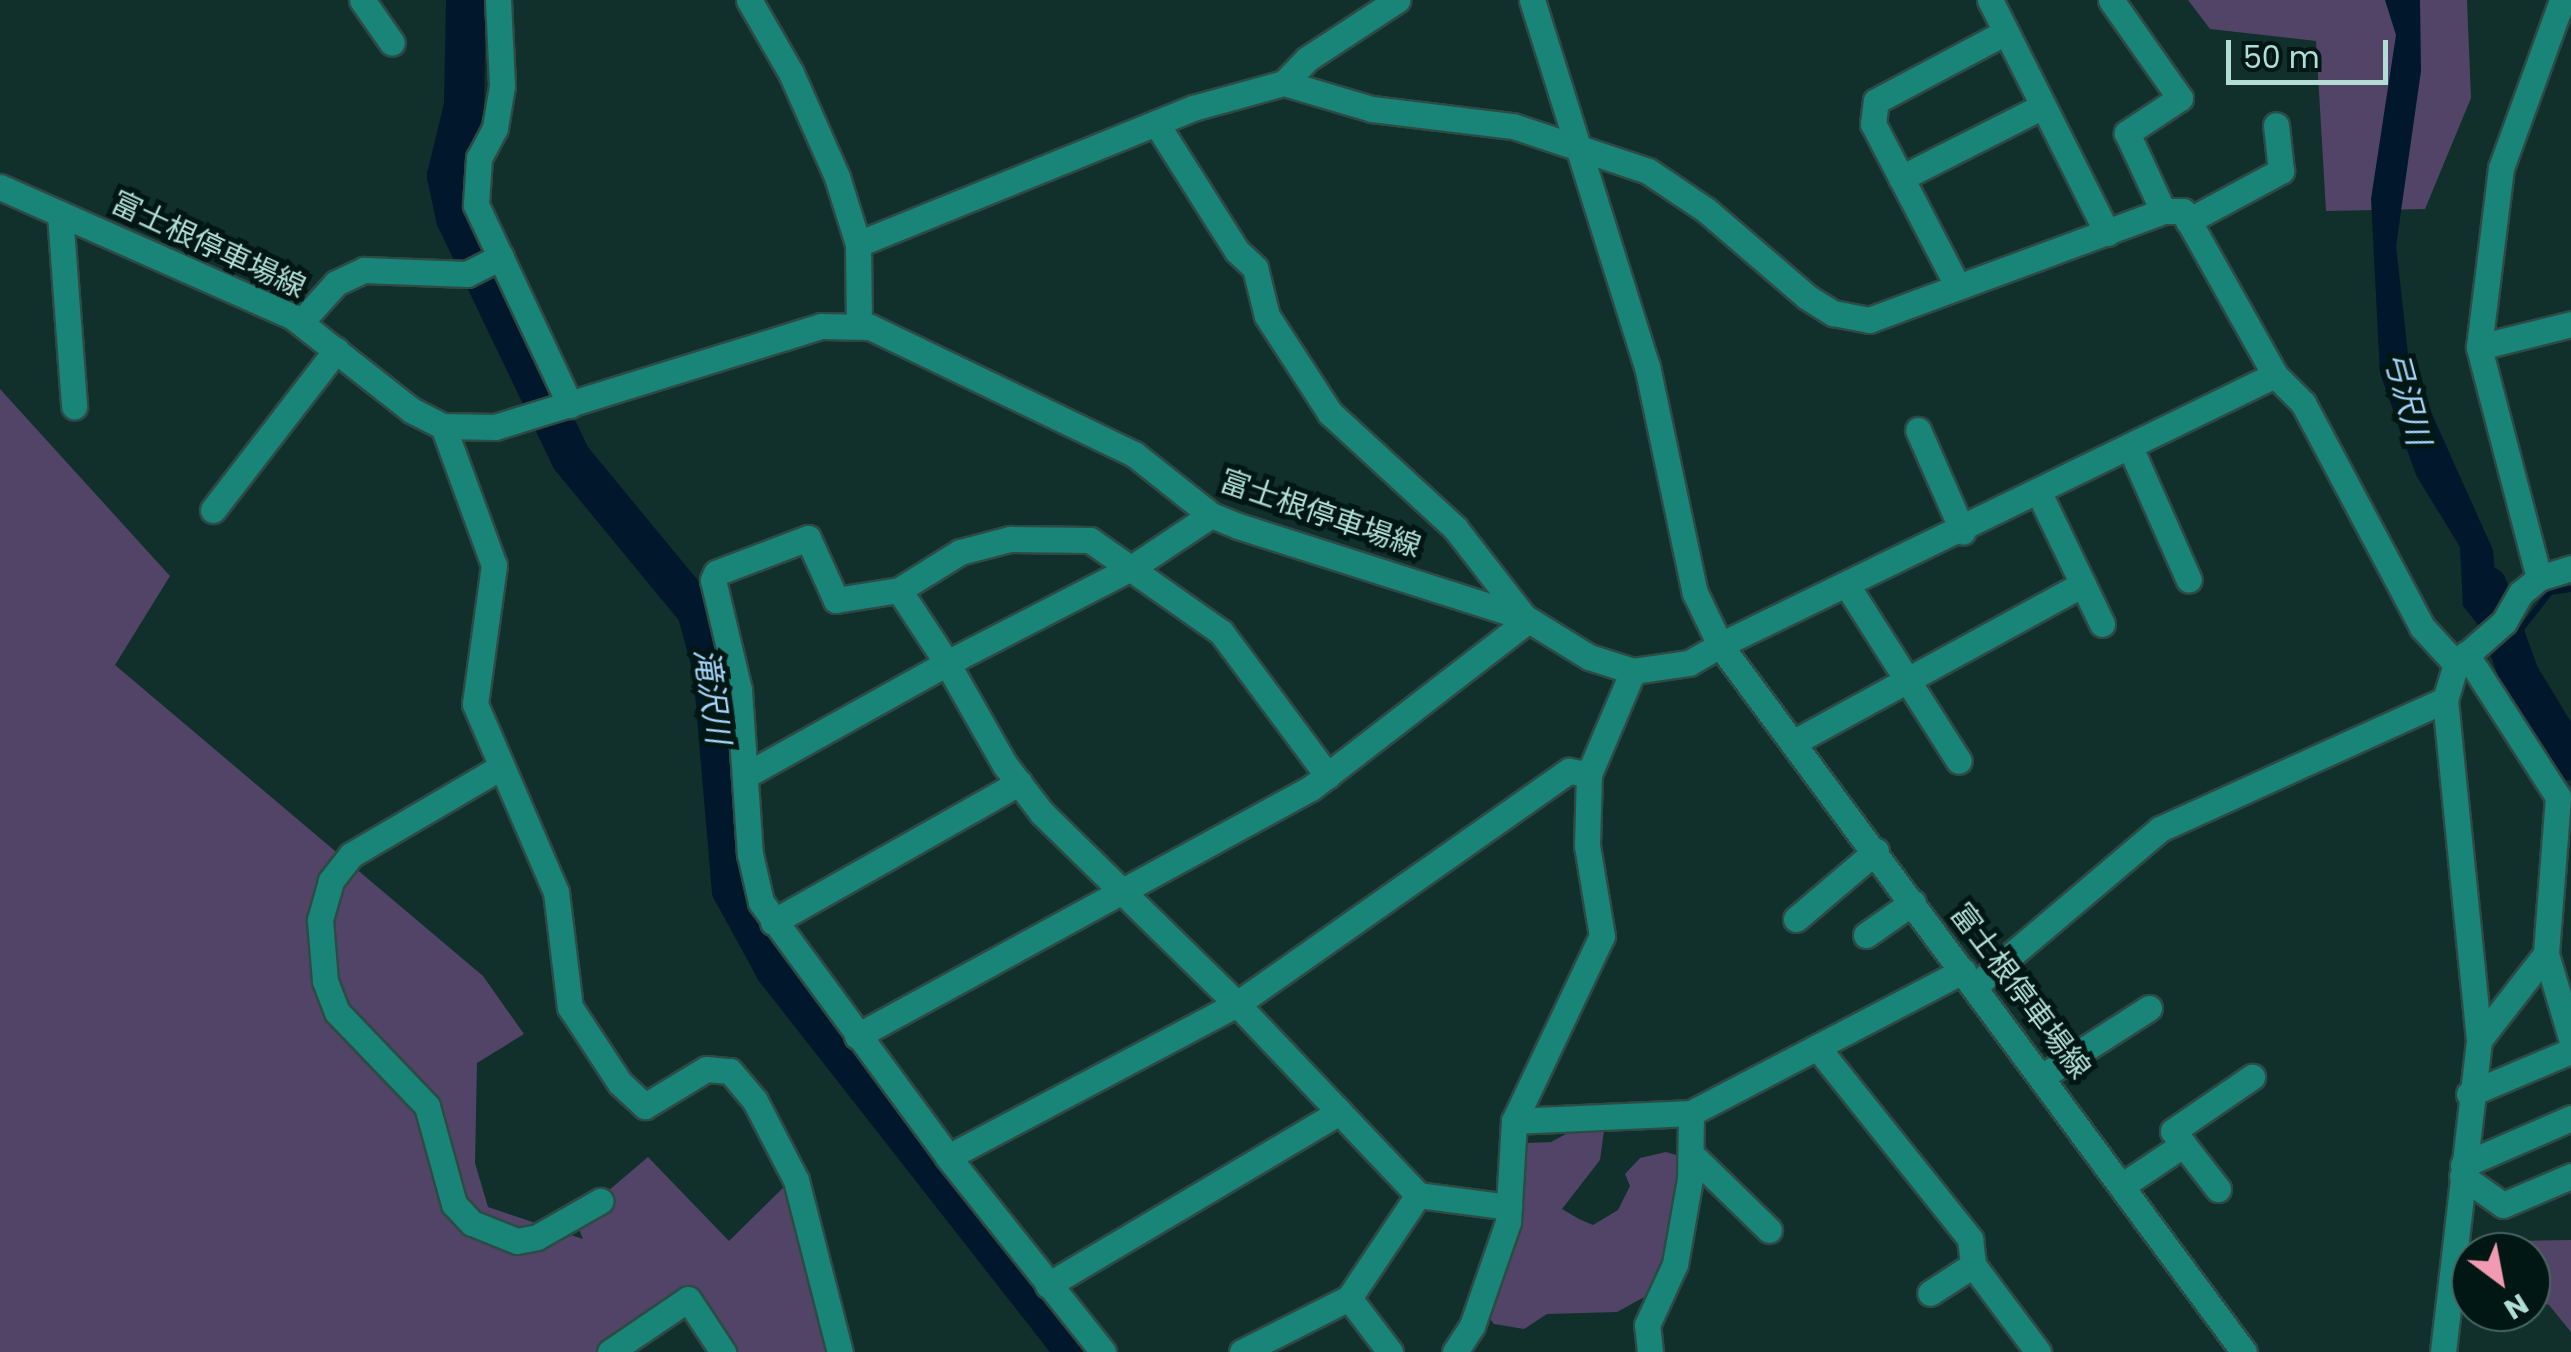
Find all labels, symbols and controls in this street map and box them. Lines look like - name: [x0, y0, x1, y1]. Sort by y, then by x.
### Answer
- scale bar: [2231, 20, 2394, 82]
- text: 50 m: [2243, 36, 2320, 79]
- street label: 富士根停車場線: [105, 184, 311, 306]
- water label: 弓沢川: [2376, 347, 2438, 449]
- street label: 富士根停車場線: [1215, 463, 1425, 565]
- water label: 滝沢川: [686, 646, 738, 746]
- street label: 富士根停車場線: [1942, 896, 2098, 1086]
- north arrow: [2451, 1232, 2551, 1332]
- text: N: [2497, 1284, 2535, 1328]

